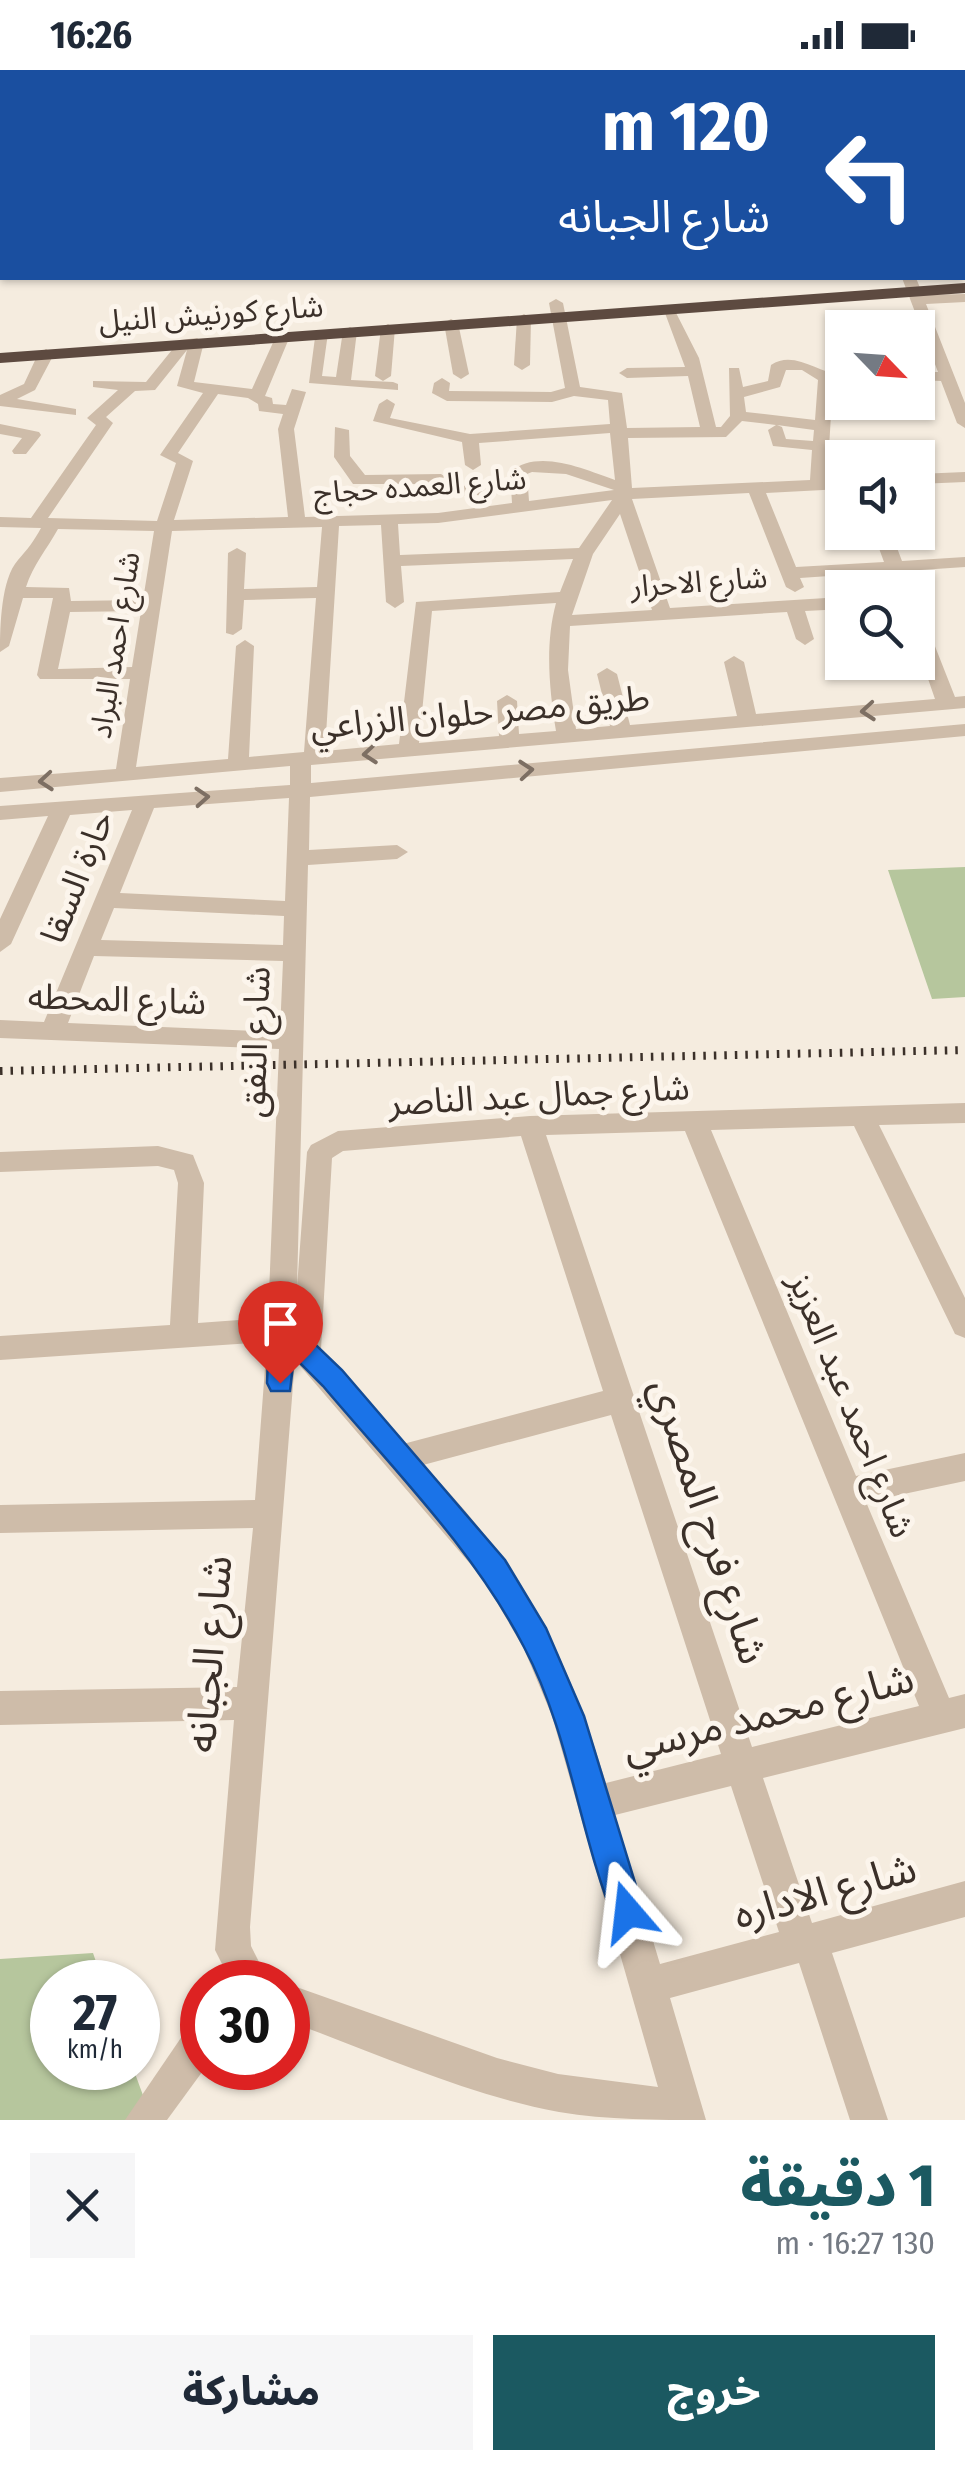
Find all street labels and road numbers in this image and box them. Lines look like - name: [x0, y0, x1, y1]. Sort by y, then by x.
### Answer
- street label: شارع كورنيش النيل: [98, 288, 325, 344]
- street label: شارع العمده حجاج: [312, 461, 528, 515]
- street label: شارع احمد البراد: [82, 549, 151, 742]
- street label: شارع الاحرار: [628, 559, 769, 609]
- street label: طريق مصر حلوان الزراعي: [309, 676, 652, 754]
- street label: حارة السقا: [31, 805, 123, 949]
- street label: شارع النفق: [231, 966, 284, 1119]
- street label: شارع المحطه: [27, 975, 207, 1028]
- street label: شارع جمال عبد الناصر: [386, 1066, 691, 1129]
- street label: شارع احمد عبد العزيز: [775, 1266, 924, 1545]
- street label: شارع فرح المصري: [633, 1372, 779, 1672]
- street label: شارع الجبانه: [175, 1553, 248, 1755]
- street label: شارع محمد مرسي: [617, 1653, 920, 1780]
- street label: شارع الاداره: [728, 1843, 923, 1945]

